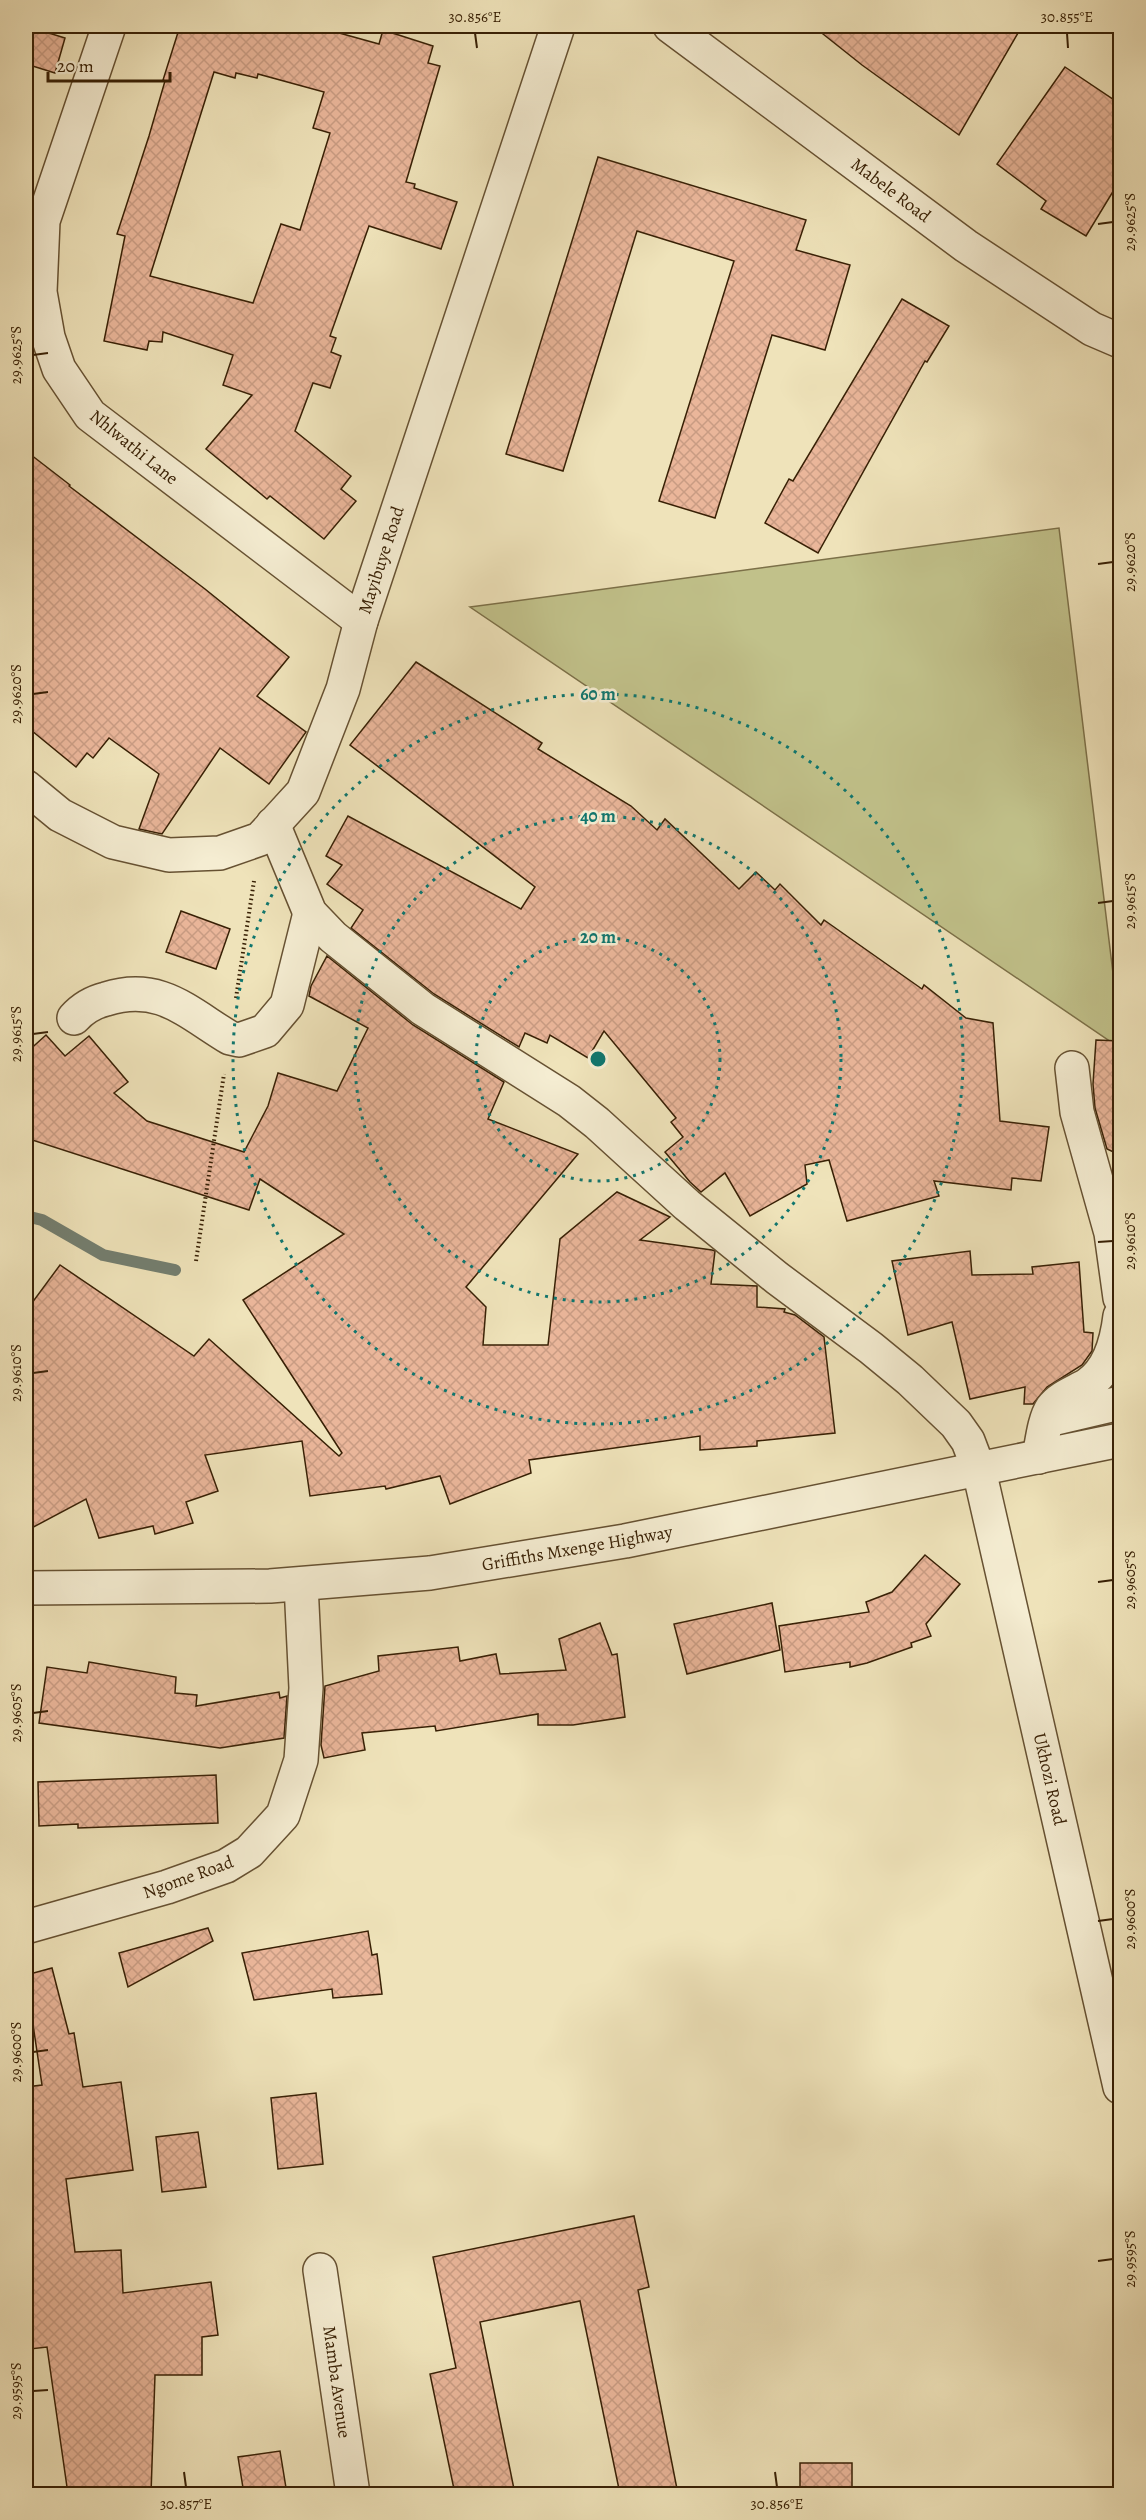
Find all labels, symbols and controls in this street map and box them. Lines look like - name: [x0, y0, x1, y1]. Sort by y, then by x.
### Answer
- text: 30.856°E: [449, 7, 501, 27]
- text: 30.855°E: [1041, 7, 1093, 27]
- scale bar: [48, 45, 170, 83]
- text: 20 m: [57, 54, 94, 78]
- street label: Mabele Road: [846, 152, 936, 228]
- text: 29.9625°S: [1120, 193, 1140, 251]
- text: 29.9625°S: [6, 326, 26, 384]
- street label: Nhlwathi Lane: [85, 404, 183, 490]
- street label: Mayibuye Road: [352, 503, 410, 617]
- text: 29.9620°S: [1120, 532, 1140, 592]
- text: 29.9620°S: [6, 664, 26, 724]
- text: 60 m: [580, 682, 616, 706]
- text: 40 m: [580, 804, 616, 828]
- text: 29.9615°S: [1120, 873, 1140, 929]
- text: 20 m: [580, 925, 616, 949]
- text: 29.9615°S: [6, 1006, 26, 1062]
- centre of rings: [588, 1049, 608, 1069]
- text: 29.9610°S: [1120, 1212, 1140, 1270]
- text: 29.9610°S: [6, 1344, 26, 1402]
- street label: Griffiths Mxenge Highway: [480, 1519, 675, 1577]
- text: 29.9605°S: [1120, 1550, 1140, 1610]
- text: 29.9605°S: [6, 1683, 26, 1743]
- street label: Ukhozi Road: [1028, 1730, 1072, 1828]
- street label: Ngome Road: [139, 1849, 237, 1904]
- text: 29.9600°S: [1120, 1889, 1140, 1949]
- text: 29.9600°S: [6, 2022, 26, 2082]
- text: 29.9595°S: [1120, 2230, 1140, 2288]
- street label: Mamba Avenue: [317, 2324, 357, 2440]
- text: 29.9595°S: [6, 2362, 26, 2420]
- text: 30.857°E: [160, 2494, 212, 2514]
- text: 30.856°E: [751, 2494, 803, 2514]

